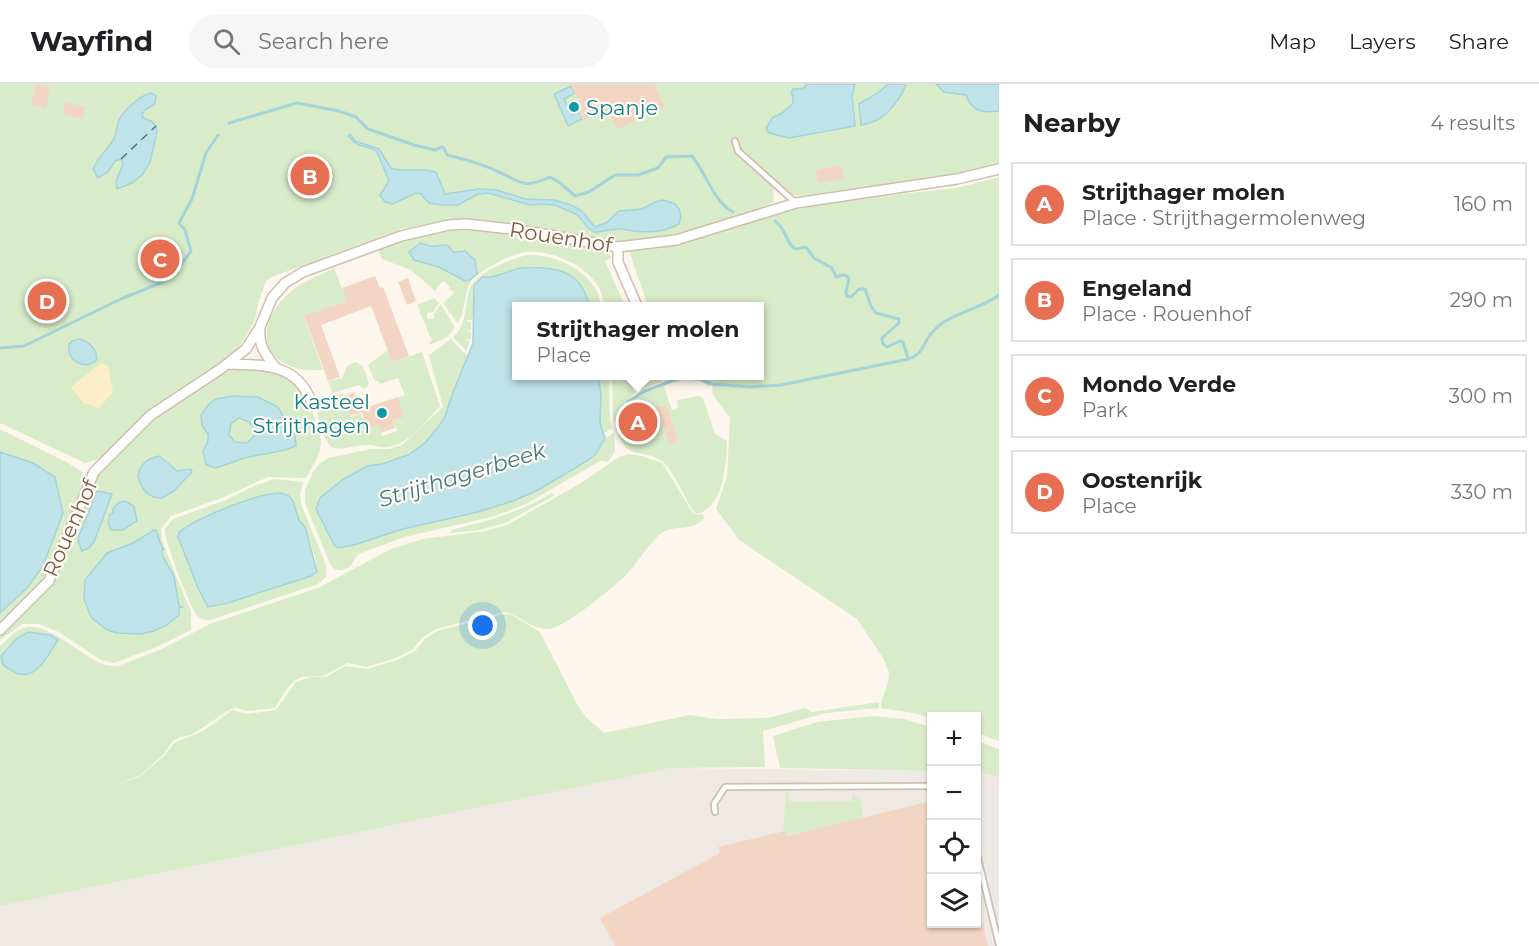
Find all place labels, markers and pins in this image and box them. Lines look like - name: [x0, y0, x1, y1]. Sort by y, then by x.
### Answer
- place label: Spanje: [586, 95, 658, 120]
- marker: Spanje: [567, 100, 581, 114]
- pin: B: [290, 154, 330, 199]
- pin: C: [140, 236, 180, 282]
- pin: D: [28, 278, 66, 324]
- place label: Kasteel Strijthagen: [253, 389, 370, 438]
- pin: A: [618, 400, 658, 444]
- marker: Kasteel Strijthagen: [375, 406, 389, 420]

